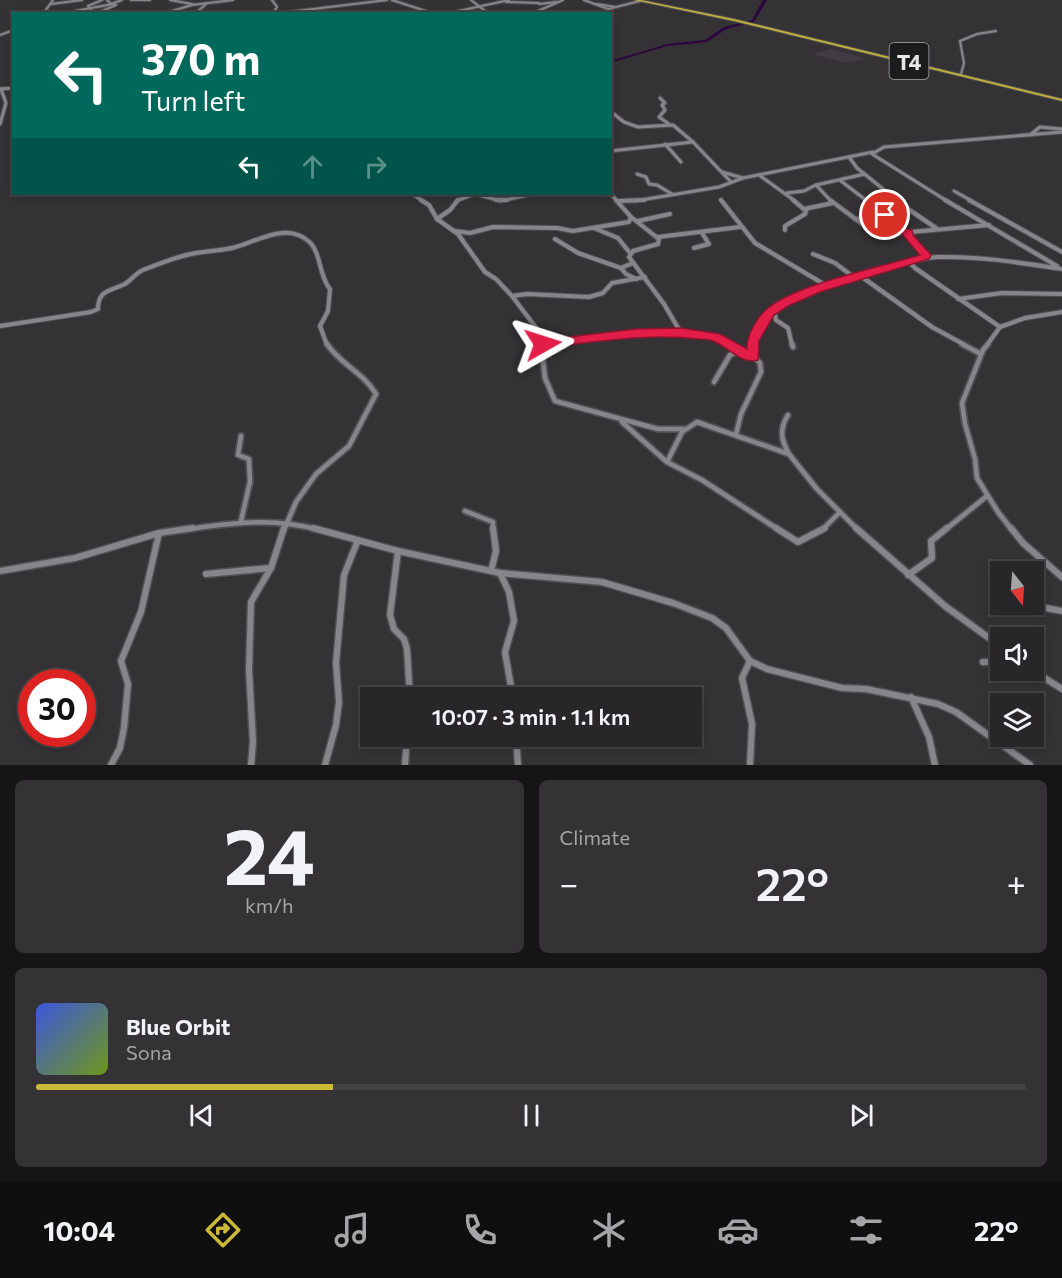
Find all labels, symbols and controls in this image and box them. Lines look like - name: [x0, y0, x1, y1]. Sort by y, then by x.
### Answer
- text: 370 m: [141, 32, 260, 84]
- icon: left: [42, 36, 120, 114]
- road number: T4: [890, 43, 928, 79]
- text: Turn left: [141, 84, 245, 117]
- icon: left: [233, 150, 266, 183]
- icon: ahead: [296, 150, 329, 183]
- icon: right: [359, 150, 392, 183]
- pin: [859, 189, 910, 240]
- icon: arrive: [868, 198, 901, 231]
- position arrow: [511, 312, 575, 376]
- north arrow: [990, 561, 1044, 615]
- map controls: [990, 561, 1044, 747]
- button: sound: [990, 627, 1044, 681]
- speed limit sign: 30: [18, 669, 96, 747]
- button: layers: [990, 693, 1044, 747]
- text: 10:07 · 3 min · 1.1 km: [432, 703, 630, 730]
- text: 24: [224, 806, 315, 901]
- text: Climate: [560, 825, 630, 849]
- text: 22°: [756, 855, 829, 910]
- text: −: [560, 862, 578, 903]
- text: +: [1007, 862, 1026, 903]
- text: km/h: [245, 893, 294, 917]
- text: Blue Orbit: [126, 1013, 230, 1040]
- text: Sona: [126, 1040, 172, 1064]
- icon: previous: [185, 1099, 218, 1132]
- icon: pause: [515, 1099, 548, 1132]
- icon: next: [845, 1099, 878, 1132]
- icon: directions: [202, 1209, 244, 1251]
- icon: music: [331, 1209, 373, 1251]
- icon: phone: [459, 1209, 501, 1251]
- icon: climate: [588, 1209, 630, 1251]
- icon: car: [717, 1209, 759, 1251]
- icon: filters: [845, 1209, 887, 1251]
- text: 10:04: [43, 1214, 115, 1247]
- text: 22°: [974, 1214, 1019, 1247]

